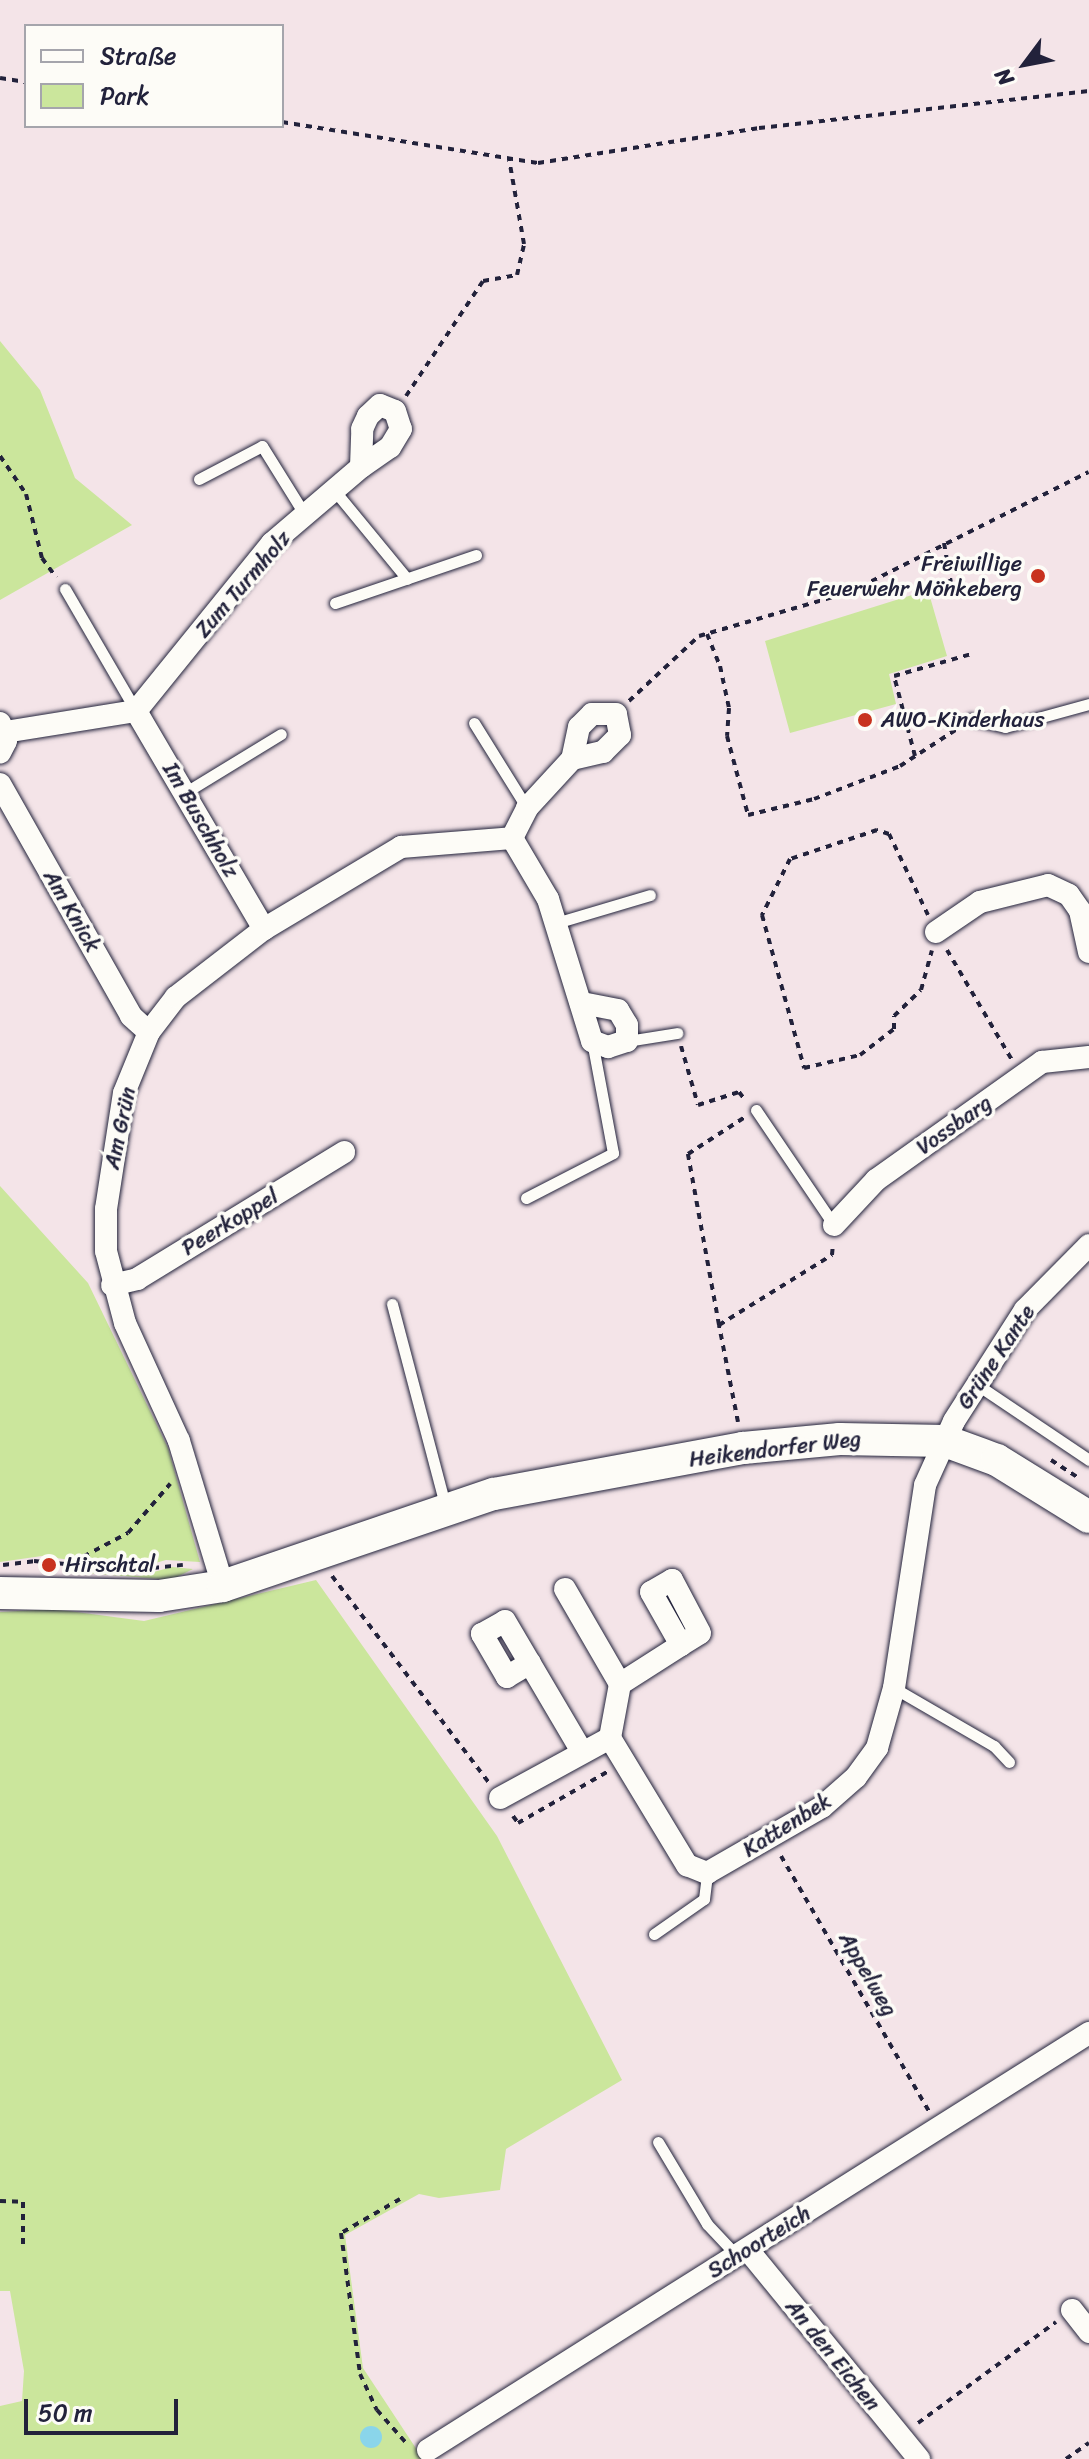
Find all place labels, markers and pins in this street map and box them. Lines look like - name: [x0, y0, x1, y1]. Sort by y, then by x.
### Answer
- place label: Freiwillige Feuerwehr Mönkeberg: [807, 550, 1022, 602]
- marker: Freiwillige Feuerwehr Mönkeberg: [1029, 567, 1047, 585]
- place label: AWO-Kinderhaus: [881, 707, 1045, 733]
- marker: AWO-Kinderhaus: [856, 711, 874, 729]
- place label: Hirschtal: [65, 1552, 155, 1578]
- marker: Hirschtal: [40, 1556, 58, 1574]

